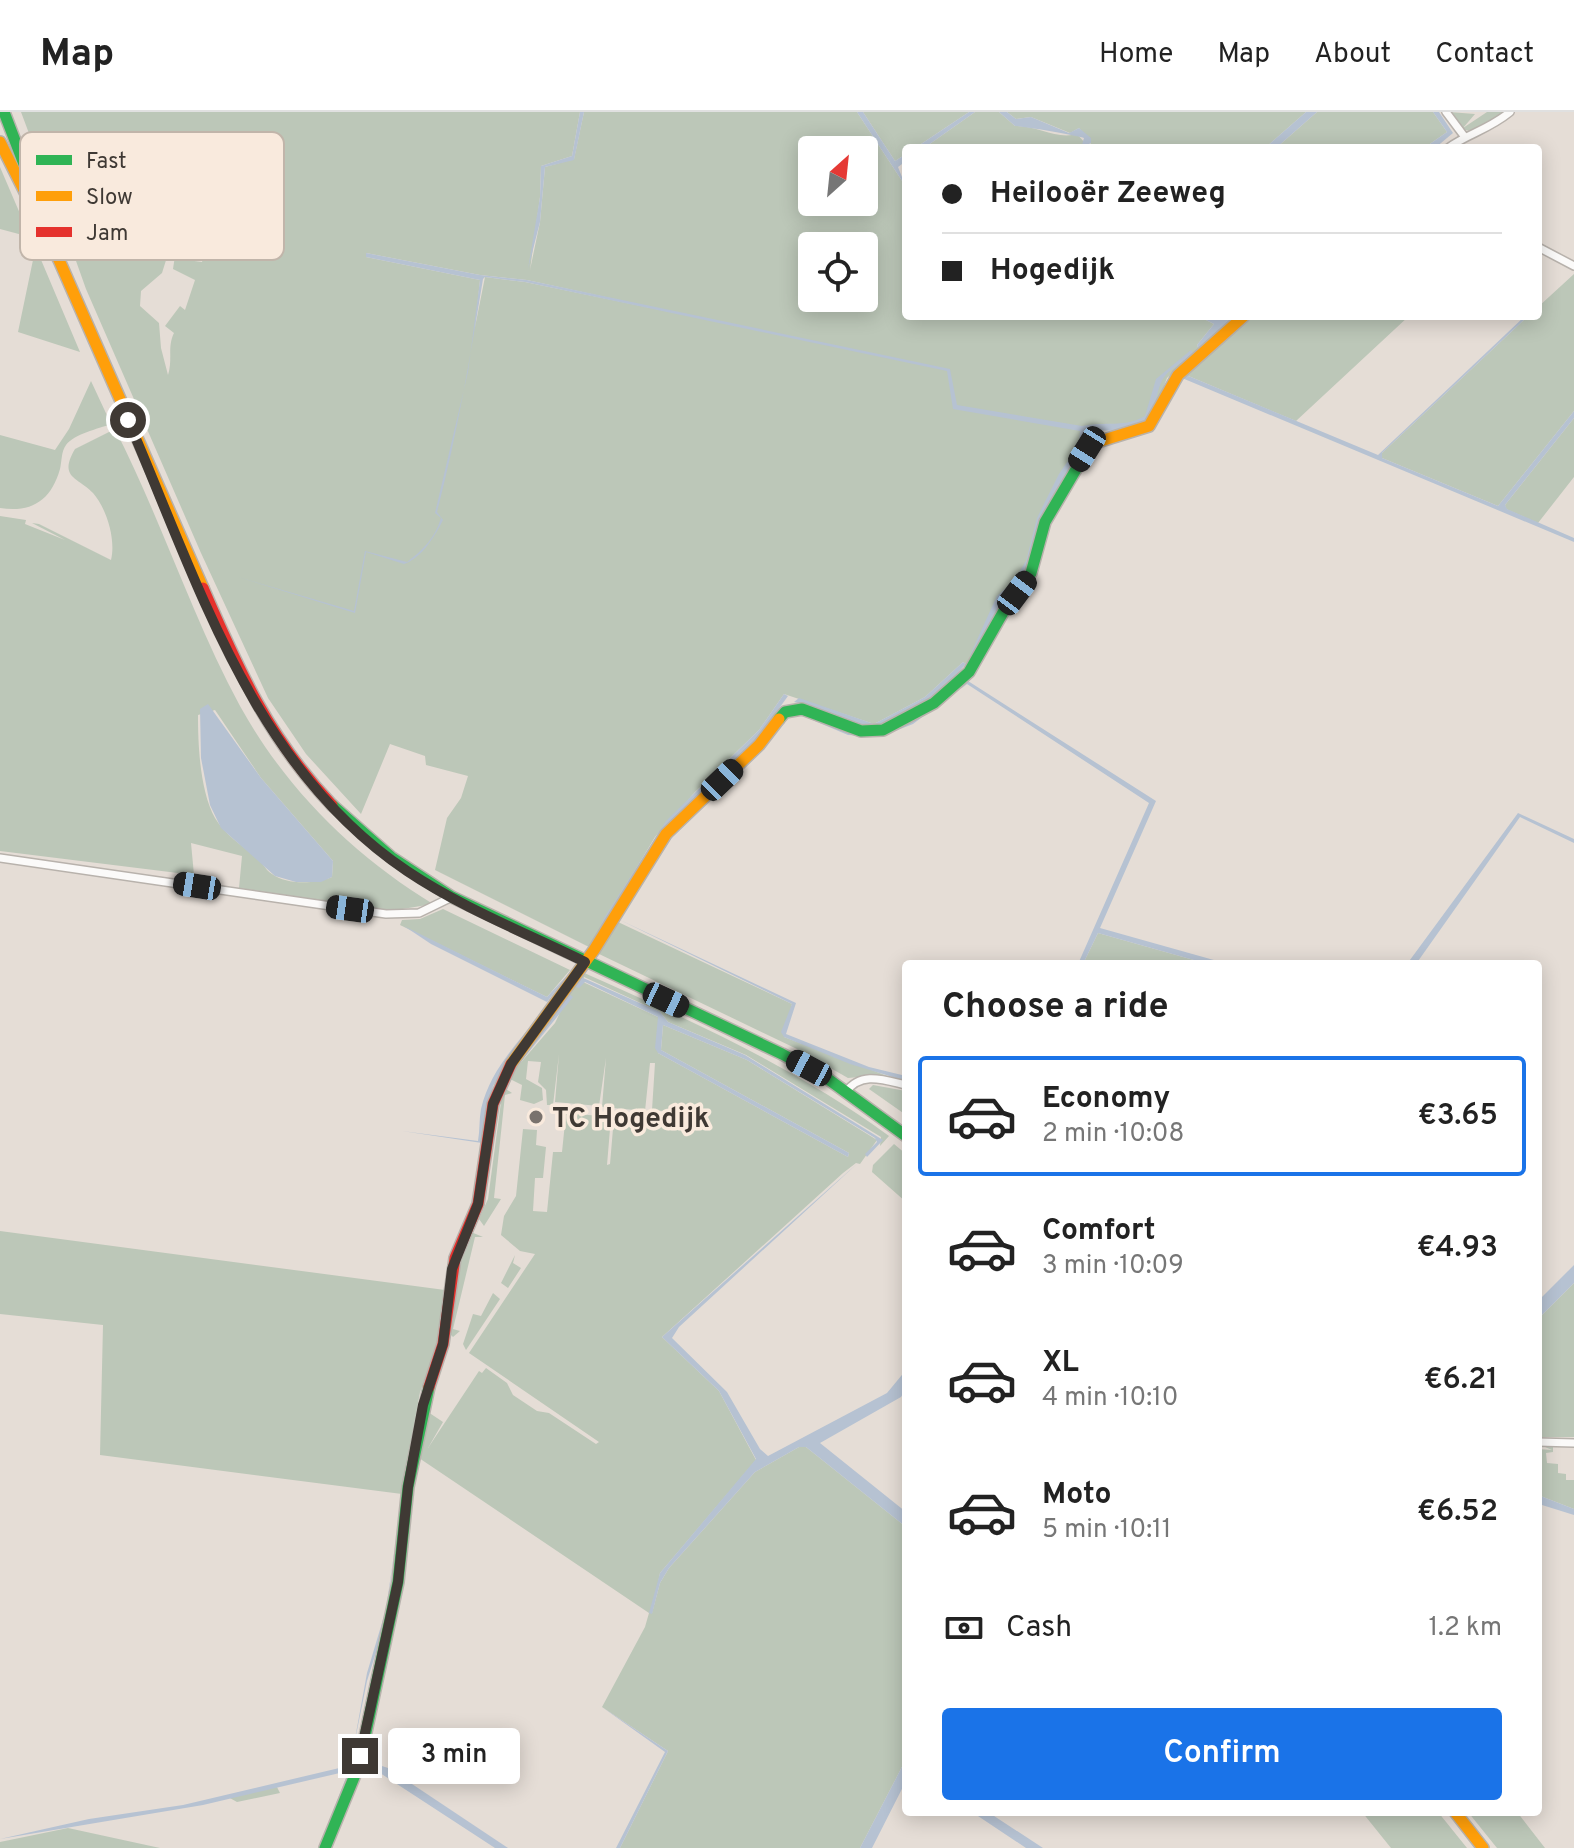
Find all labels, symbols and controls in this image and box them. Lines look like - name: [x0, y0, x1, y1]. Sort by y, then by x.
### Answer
- text: Map: [40, 31, 114, 80]
- text: Home: [1099, 37, 1173, 73]
- text: Map: [1217, 37, 1270, 73]
- text: About: [1314, 37, 1391, 73]
- text: Contact: [1435, 37, 1534, 73]
- legend: [20, 132, 284, 260]
- north arrow: [798, 136, 878, 216]
- map controls: [798, 136, 878, 312]
- text: Fast: [86, 149, 127, 176]
- text: Heilooër Zeeweg: [990, 176, 1226, 213]
- text: Slow: [86, 185, 133, 212]
- text: Jam: [86, 221, 129, 248]
- button: locate: [798, 232, 878, 312]
- text: Hogedijk: [990, 253, 1115, 290]
- route start: [110, 402, 146, 438]
- car: [1064, 422, 1110, 476]
- car: [993, 567, 1041, 619]
- car: [696, 755, 748, 805]
- car: [171, 870, 223, 902]
- car: [325, 894, 375, 924]
- car: [639, 979, 693, 1021]
- text: Choose a ride: [942, 985, 1168, 1031]
- car: [782, 1046, 836, 1090]
- icon: car: [946, 1080, 1018, 1152]
- text: Economy: [1042, 1081, 1170, 1118]
- text: €3.65: [1418, 1098, 1498, 1135]
- place label: TC Hogedijk: [552, 1102, 710, 1138]
- marker: TC Hogedijk: [527, 1108, 545, 1126]
- text: 2 min · 10:08: [1042, 1118, 1184, 1151]
- icon: car: [946, 1212, 1018, 1284]
- text: Comfort: [1042, 1213, 1155, 1250]
- text: €4.93: [1417, 1230, 1498, 1267]
- text: 3 min · 10:09: [1042, 1250, 1184, 1283]
- icon: car: [946, 1344, 1018, 1416]
- text: XL: [1042, 1345, 1079, 1382]
- text: €6.21: [1424, 1362, 1498, 1399]
- text: 4 min · 10:10: [1042, 1382, 1178, 1415]
- icon: car: [946, 1476, 1018, 1548]
- text: Moto: [1042, 1477, 1112, 1514]
- text: €6.52: [1417, 1494, 1498, 1531]
- text: 5 min · 10:11: [1042, 1514, 1171, 1547]
- icon: cash: [942, 1606, 986, 1650]
- text: Cash: [1006, 1610, 1072, 1647]
- text: 1.2 km: [1429, 1612, 1502, 1645]
- button: Confirm: [942, 1708, 1502, 1800]
- callout: 3 min: [388, 1728, 520, 1784]
- route end: [342, 1738, 378, 1774]
- text: 3 min: [421, 1739, 487, 1772]

